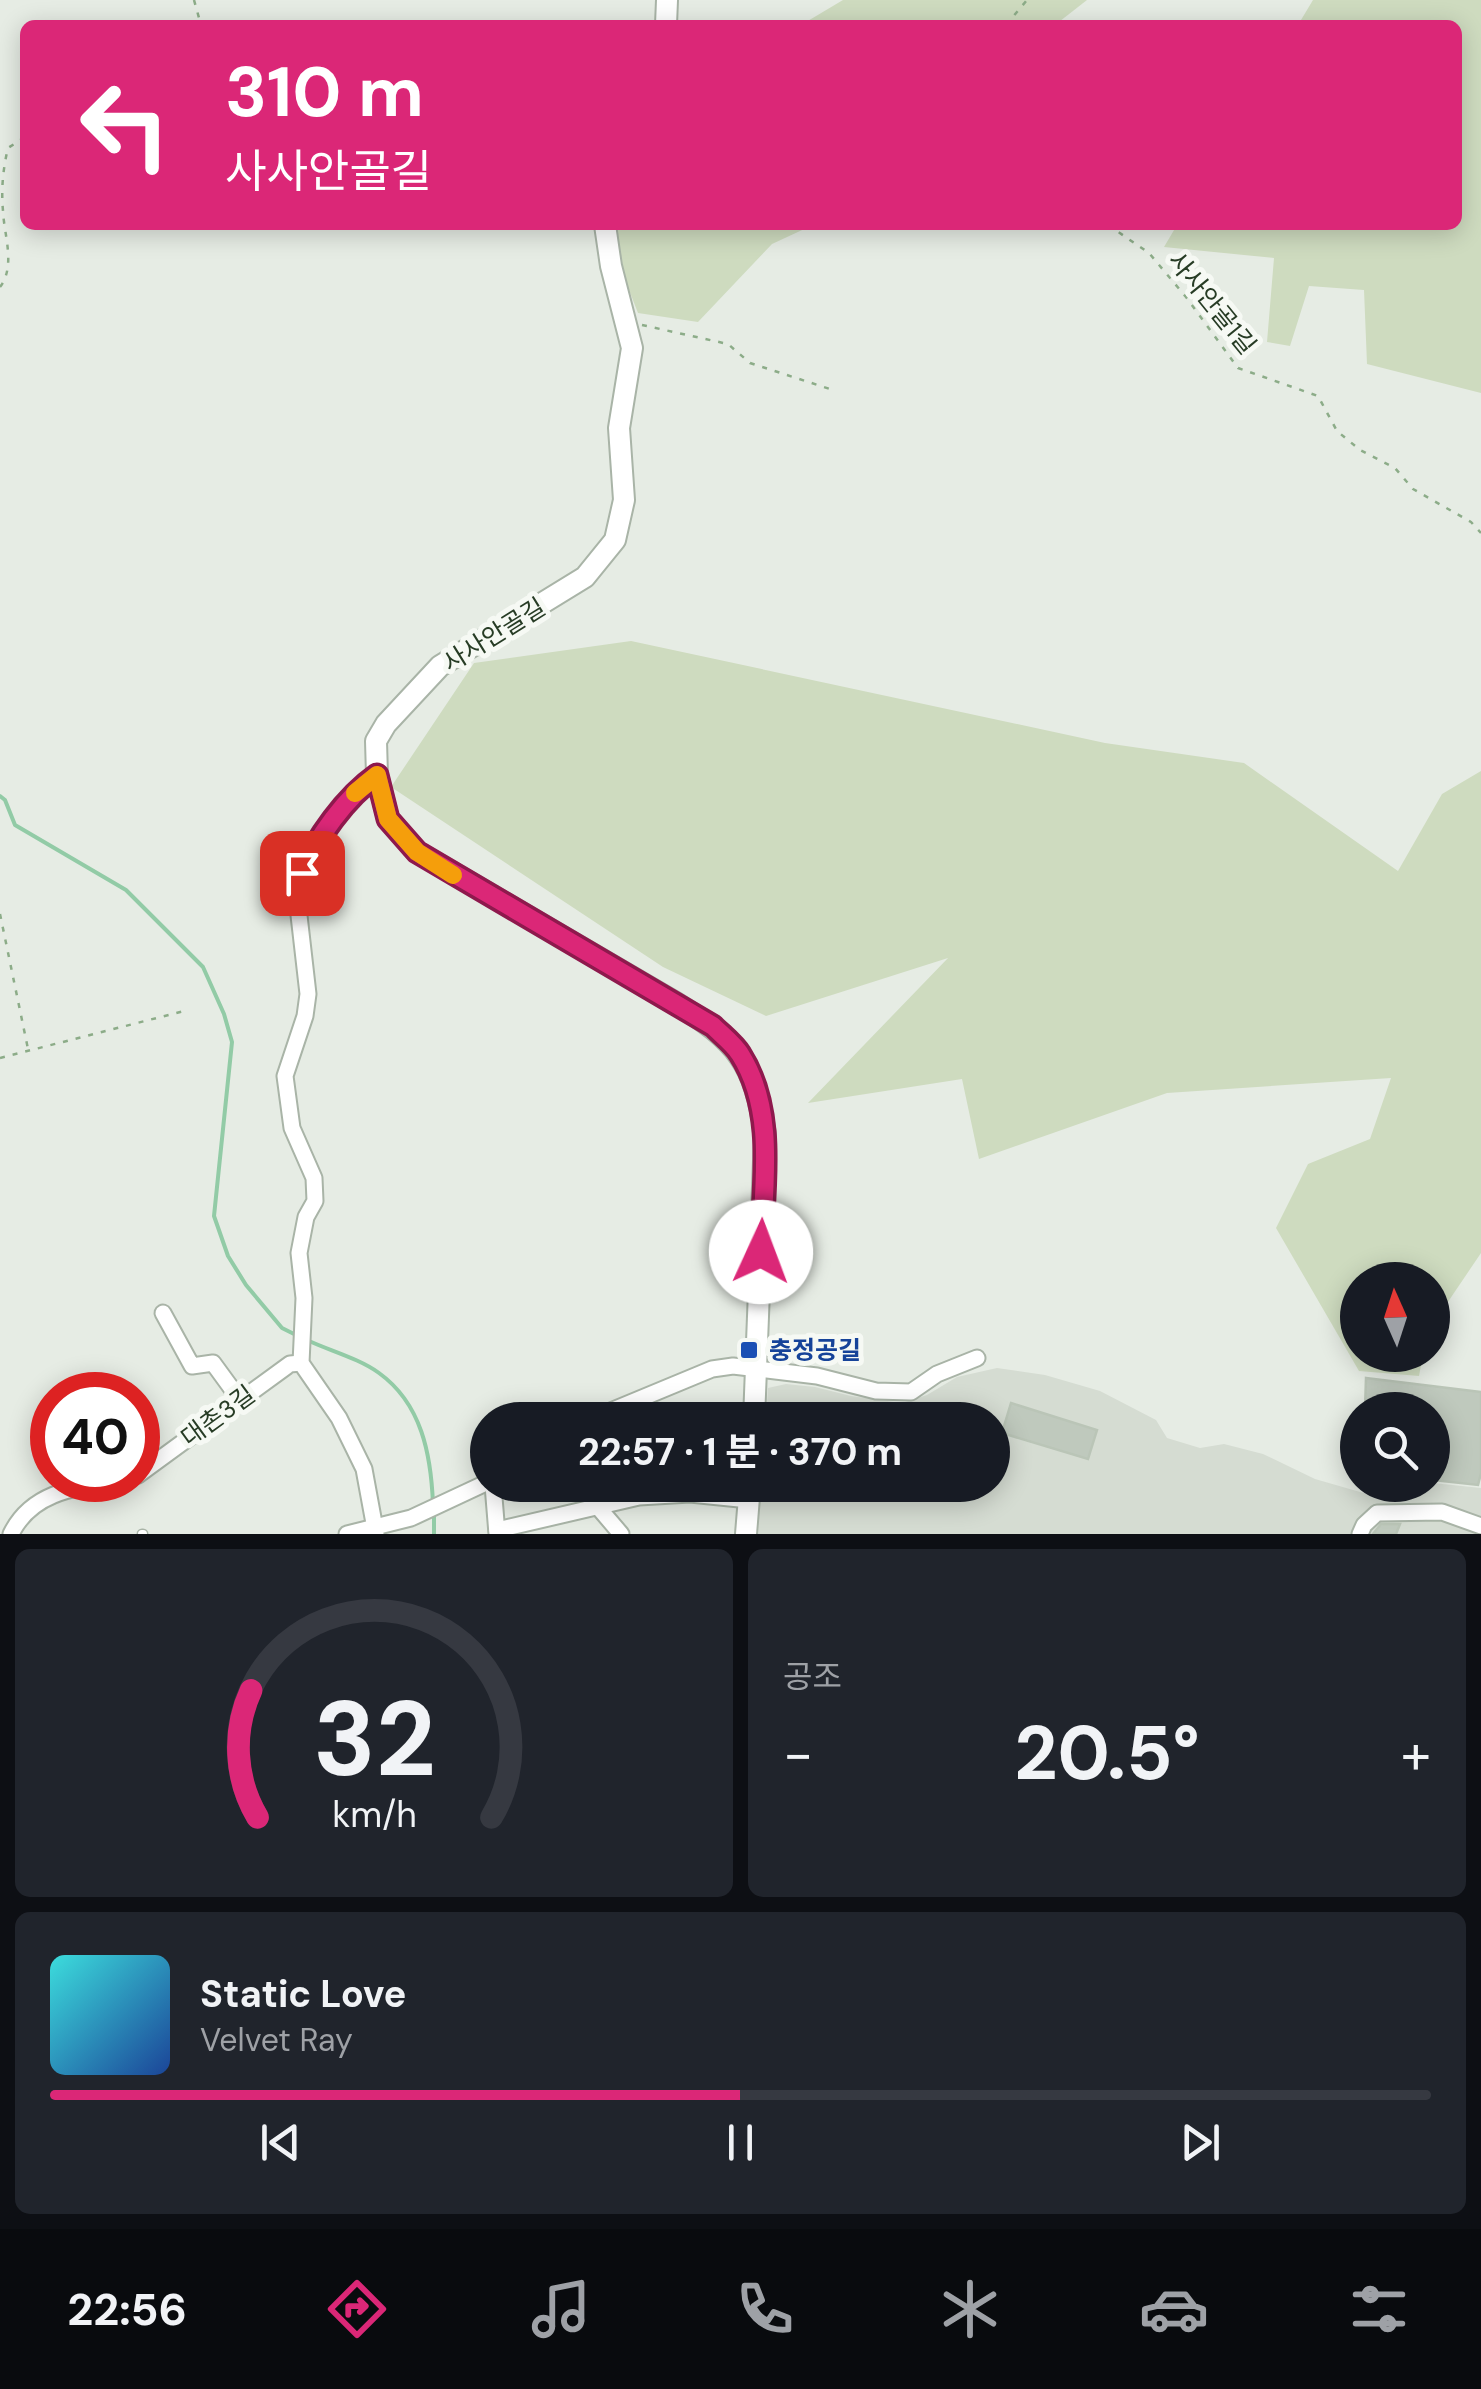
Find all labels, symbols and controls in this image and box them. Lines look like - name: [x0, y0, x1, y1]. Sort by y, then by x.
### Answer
- text: 310 m: [225, 47, 424, 138]
- icon: left: [60, 60, 190, 190]
- text: 사사안골길: [225, 142, 432, 201]
- street label: 사사안골1길: [1161, 245, 1263, 361]
- street label: 사사안골길: [436, 591, 552, 679]
- pin: [260, 831, 345, 916]
- icon: arrive: [275, 846, 330, 901]
- position arrow: [709, 1200, 813, 1304]
- north arrow: [1340, 1262, 1450, 1372]
- map controls: [1340, 1262, 1450, 1502]
- place label: 충정공길: [769, 1334, 861, 1367]
- marker: 충정공길: [738, 1339, 760, 1361]
- speed limit sign: 40: [30, 1372, 160, 1502]
- street label: 대촌3길: [174, 1378, 262, 1454]
- button: search: [1340, 1392, 1450, 1502]
- text: 22:57 · 1 분 · 370 m: [578, 1427, 902, 1477]
- text: 공조: [783, 1656, 842, 1698]
- text: 32: [313, 1672, 435, 1807]
- text: 20.5°: [1014, 1705, 1200, 1802]
- text: −: [783, 1718, 813, 1790]
- text: +: [1401, 1718, 1431, 1790]
- text: km/h: [332, 1792, 416, 1838]
- text: Static Love: [200, 1969, 406, 2019]
- text: Velvet Ray: [200, 2019, 353, 2061]
- icon: previous: [253, 2115, 308, 2170]
- icon: pause: [713, 2115, 768, 2170]
- icon: next: [1173, 2115, 1228, 2170]
- icon: directions: [322, 2274, 392, 2344]
- icon: music: [526, 2274, 596, 2344]
- icon: phone: [730, 2274, 800, 2344]
- icon: climate: [935, 2274, 1005, 2344]
- icon: car: [1139, 2274, 1209, 2344]
- icon: filters: [1344, 2274, 1414, 2344]
- text: 22:56: [67, 2280, 187, 2339]

